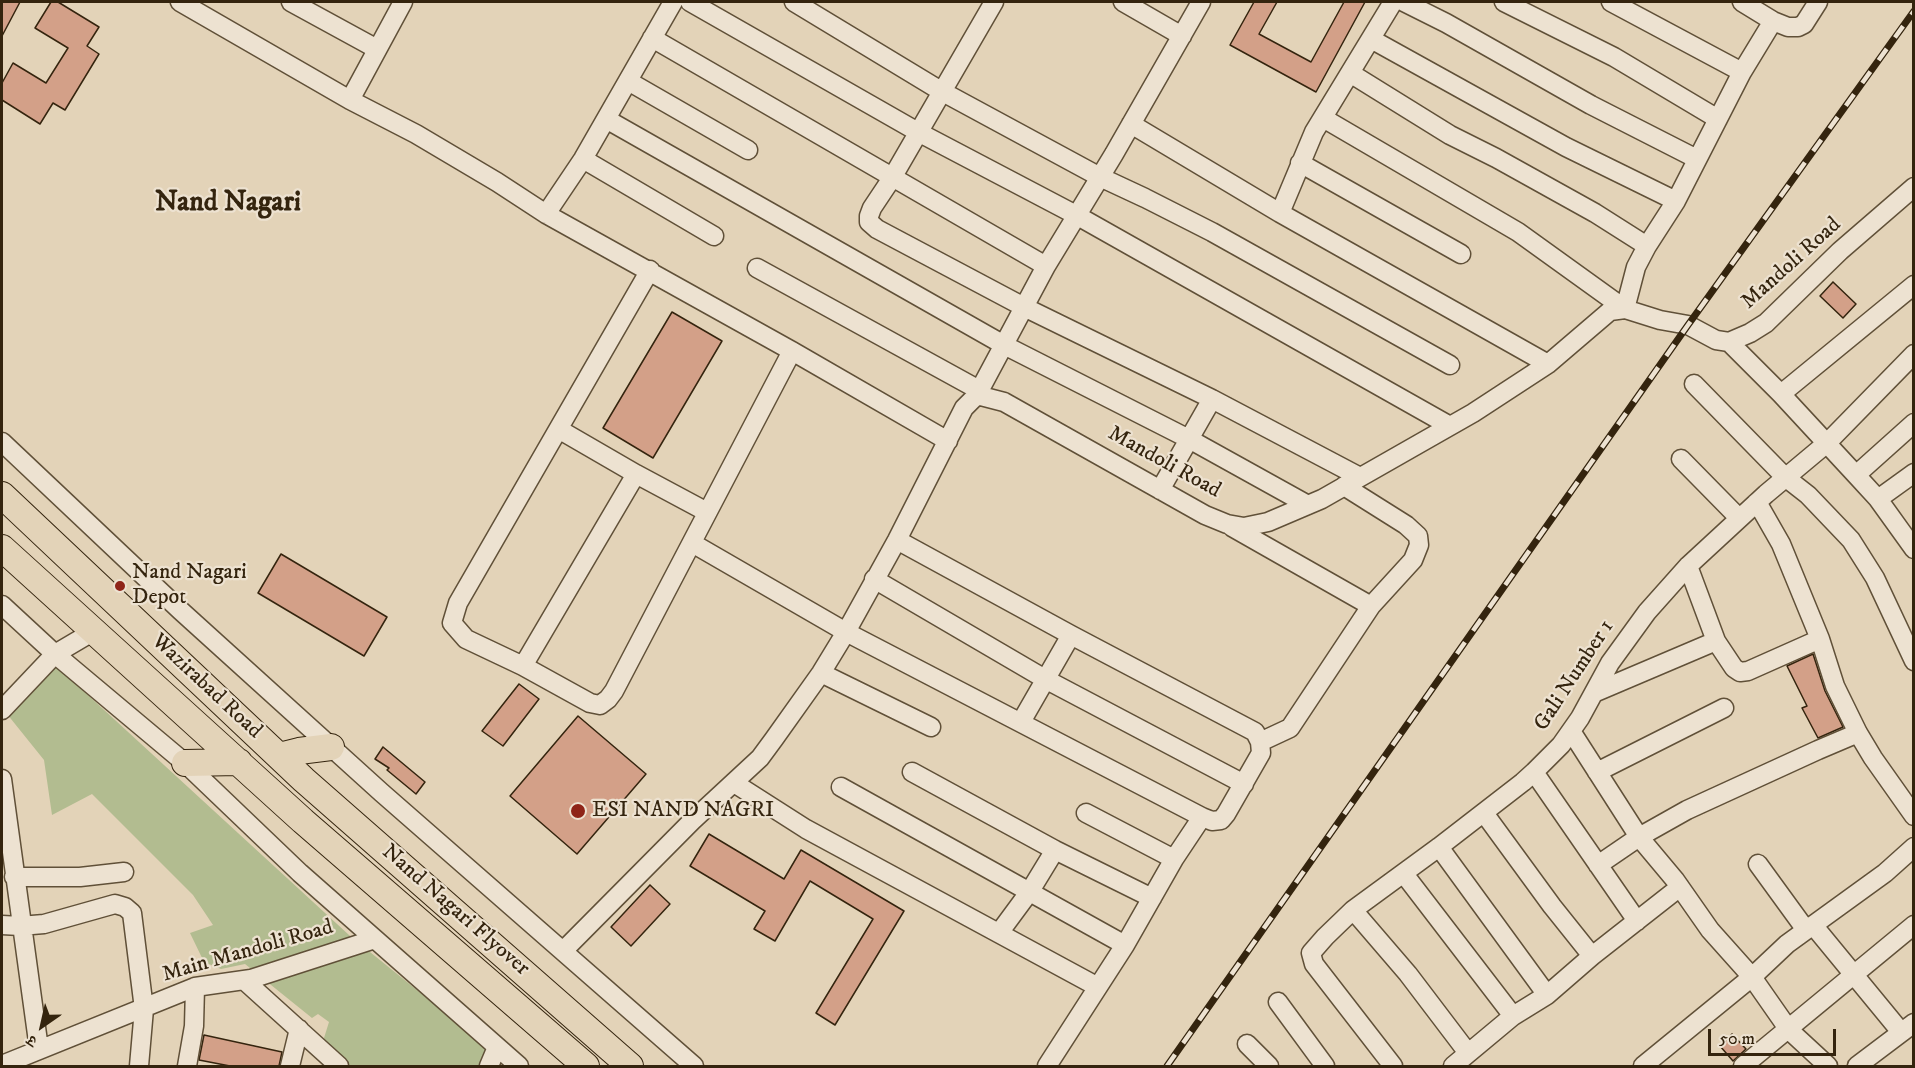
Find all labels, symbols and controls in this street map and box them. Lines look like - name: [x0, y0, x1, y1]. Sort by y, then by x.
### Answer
- district label: Nand Nagari: [155, 187, 301, 221]
- street label: Mandoli Road: [1737, 212, 1847, 316]
- street label: Mandoli Road: [1103, 421, 1225, 505]
- place label: Nand Nagari Depot: [132, 560, 247, 612]
- marker: Nand Nagari Depot: [113, 579, 127, 593]
- street label: Gali Number 1: [1529, 616, 1621, 736]
- street label: Wazirabad Road: [145, 629, 267, 745]
- place label: ESI NAND NAGRI: [592, 798, 774, 824]
- marker: ESI NAND NAGRI: [569, 802, 587, 820]
- street label: Nand Nagari Flyover: [376, 840, 534, 982]
- street label: Main Mandoli Road: [160, 915, 336, 989]
- north arrow: [12, 996, 72, 1056]
- scale bar: [1711, 1017, 1838, 1055]
- text: 50 m: [1719, 1028, 1755, 1050]
- text: उ: [23, 1030, 41, 1051]

